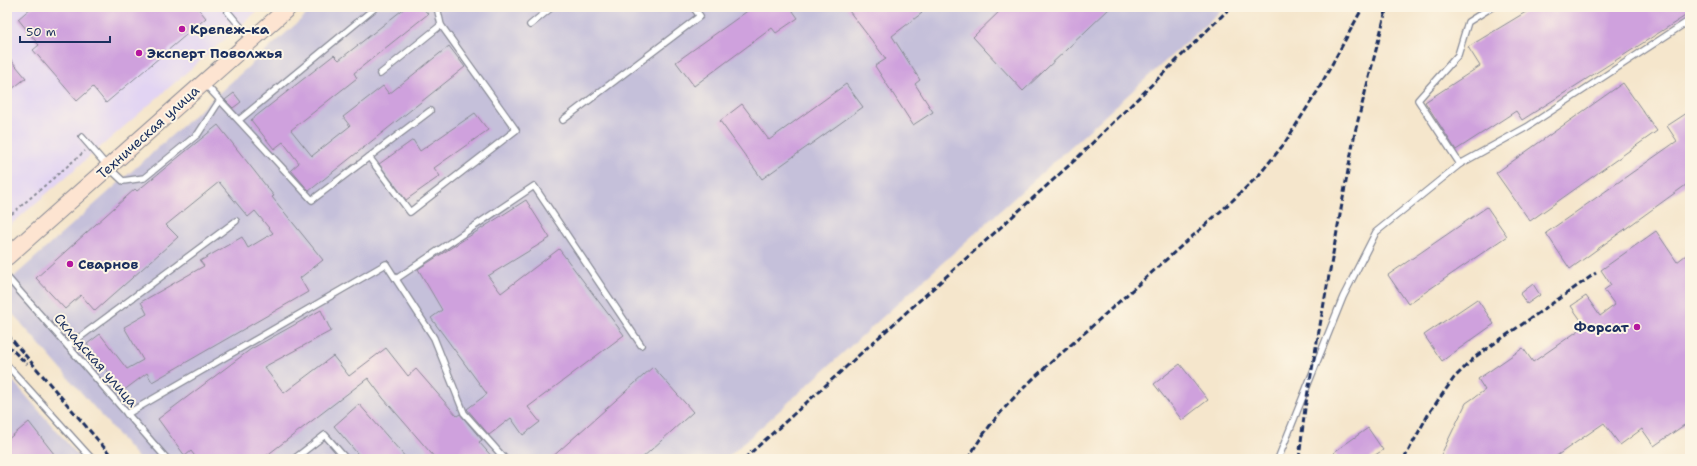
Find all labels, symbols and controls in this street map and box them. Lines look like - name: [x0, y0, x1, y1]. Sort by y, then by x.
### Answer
- scale bar: [20, 18, 110, 44]
- place label: Крепеж-ка: [190, 20, 270, 38]
- text: 50 m: [26, 24, 56, 40]
- marker: Крепеж-ка: [177, 24, 187, 34]
- place label: Эксперт Поволжья: [147, 44, 283, 62]
- marker: Эксперт Поволжья: [134, 48, 144, 58]
- street label: Техническая улица: [93, 81, 203, 183]
- place label: Сварнов: [78, 255, 139, 273]
- marker: Сварнов: [65, 259, 75, 269]
- street label: Складская улица: [50, 309, 142, 411]
- place label: Форсат: [1574, 318, 1630, 336]
- marker: Форсат: [1632, 322, 1642, 332]

